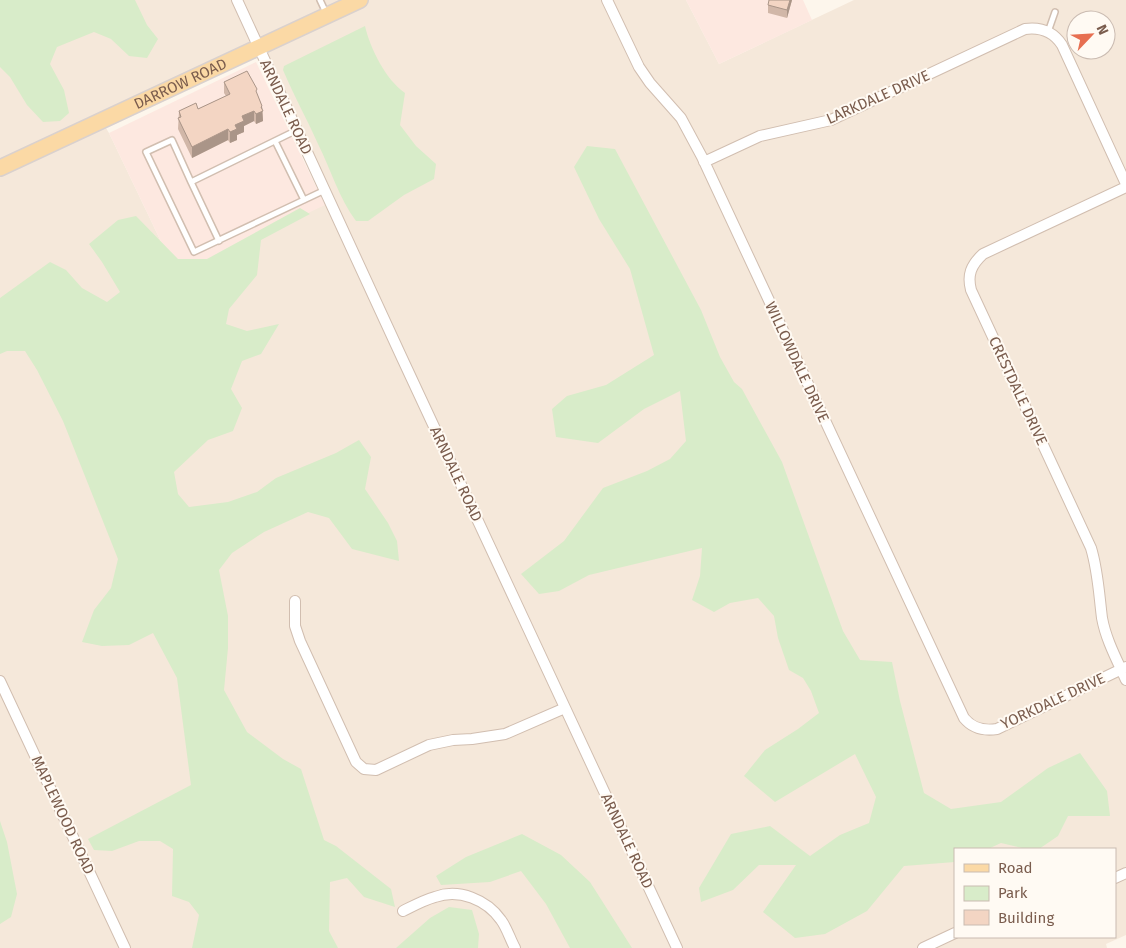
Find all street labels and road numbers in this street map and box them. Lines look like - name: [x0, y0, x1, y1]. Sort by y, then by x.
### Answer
- street label: DARROW ROAD: [131, 54, 230, 113]
- street label: ARNDALE ROAD: [256, 57, 316, 157]
- street label: LARKDALE DRIVE: [824, 66, 932, 128]
- street label: WILLOWDALE DRIVE: [761, 299, 833, 425]
- street label: CRESTDALE DRIVE: [985, 334, 1051, 448]
- street label: ARNDALE ROAD: [426, 424, 486, 524]
- street label: YORKDALE DRIVE: [998, 669, 1108, 733]
- street label: MAPLEWOOD ROAD: [28, 753, 98, 877]
- street label: ARNDALE ROAD: [597, 791, 657, 891]

